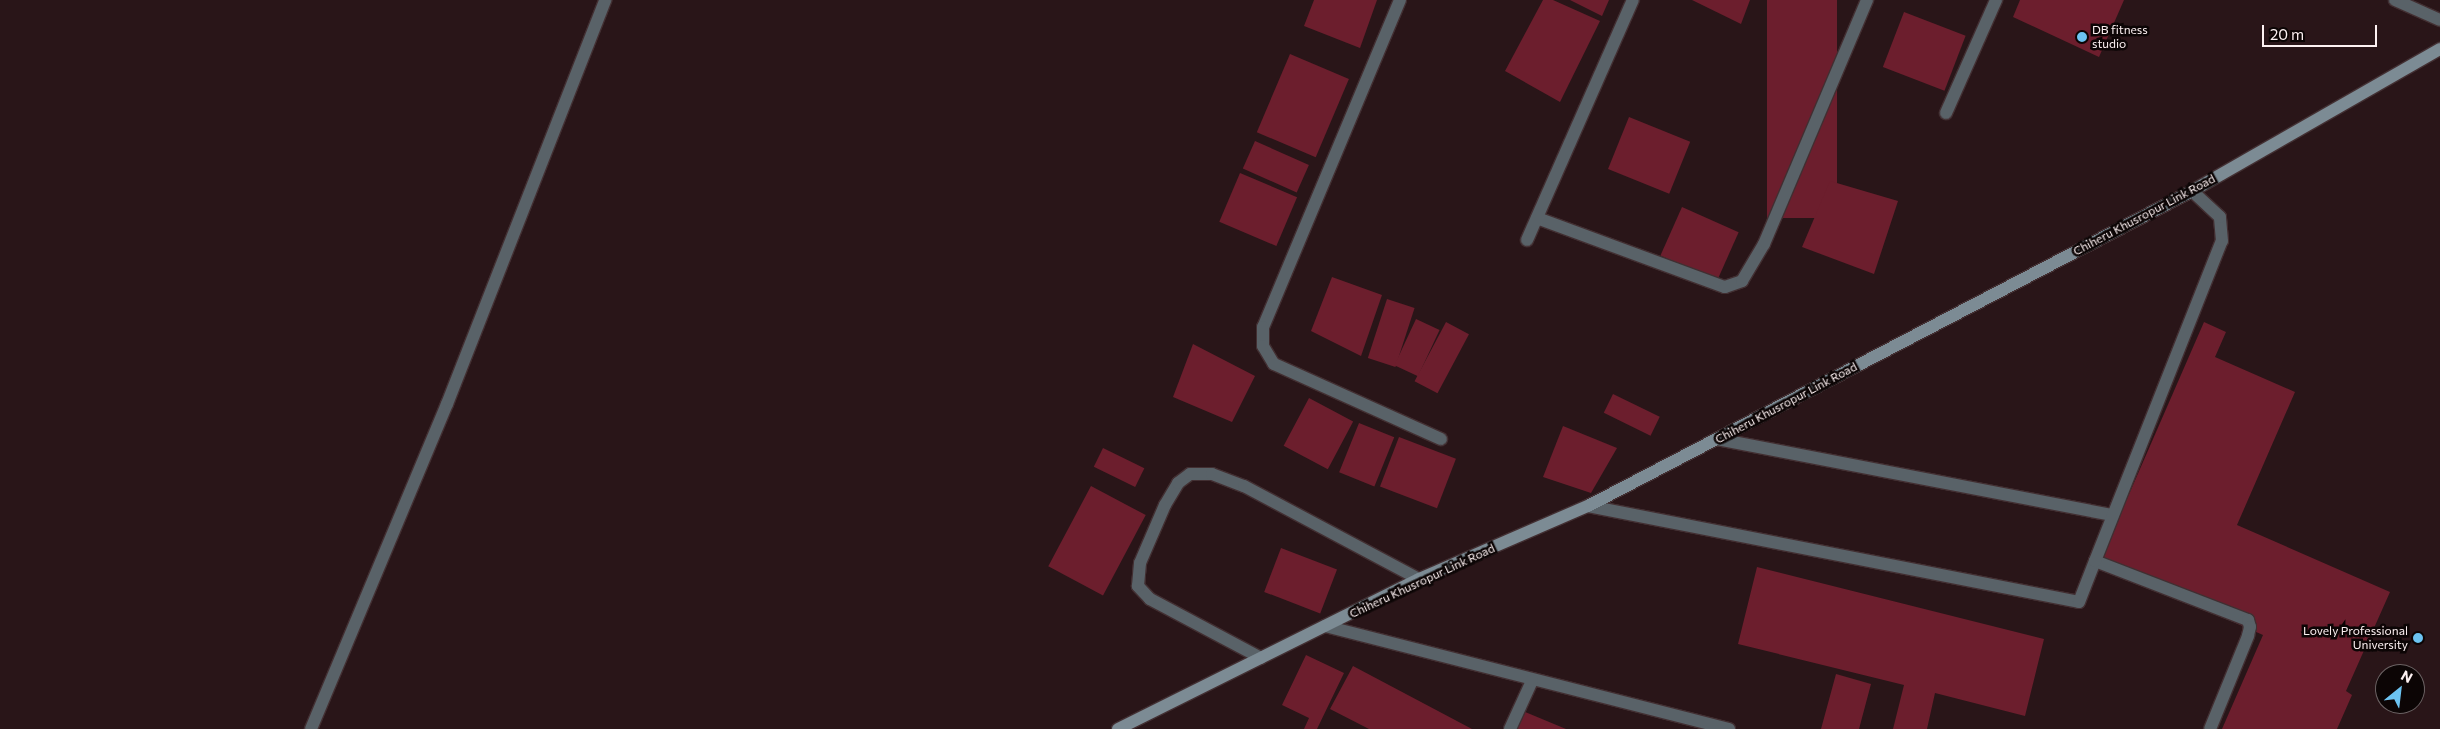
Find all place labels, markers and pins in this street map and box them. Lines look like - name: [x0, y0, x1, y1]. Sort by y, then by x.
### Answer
- place label: DB fitness studio: [2092, 23, 2148, 51]
- marker: DB fitness studio: [2076, 31, 2088, 43]
- place label: Lovely Professional University: [2303, 624, 2408, 652]
- marker: Lovely Professional University: [2412, 632, 2424, 644]

